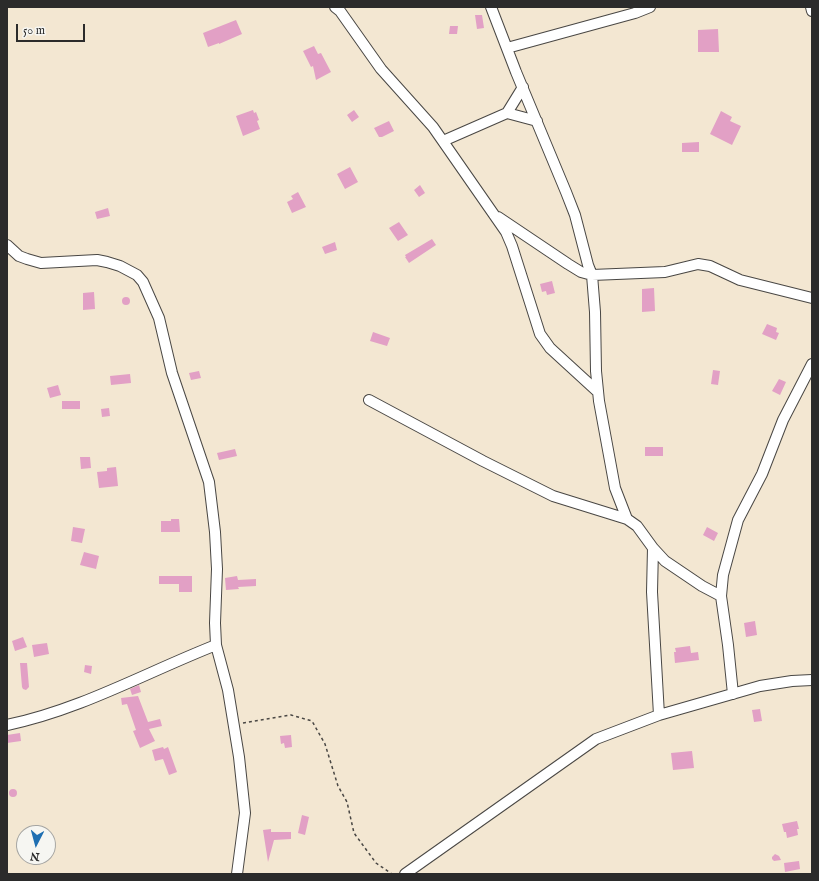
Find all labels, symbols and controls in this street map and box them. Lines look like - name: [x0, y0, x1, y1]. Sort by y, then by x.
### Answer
- scale bar: [18, 16, 87, 42]
- text: 50 m: [23, 23, 45, 38]
- north arrow: [16, 825, 56, 865]
- text: N: [29, 848, 40, 863]

